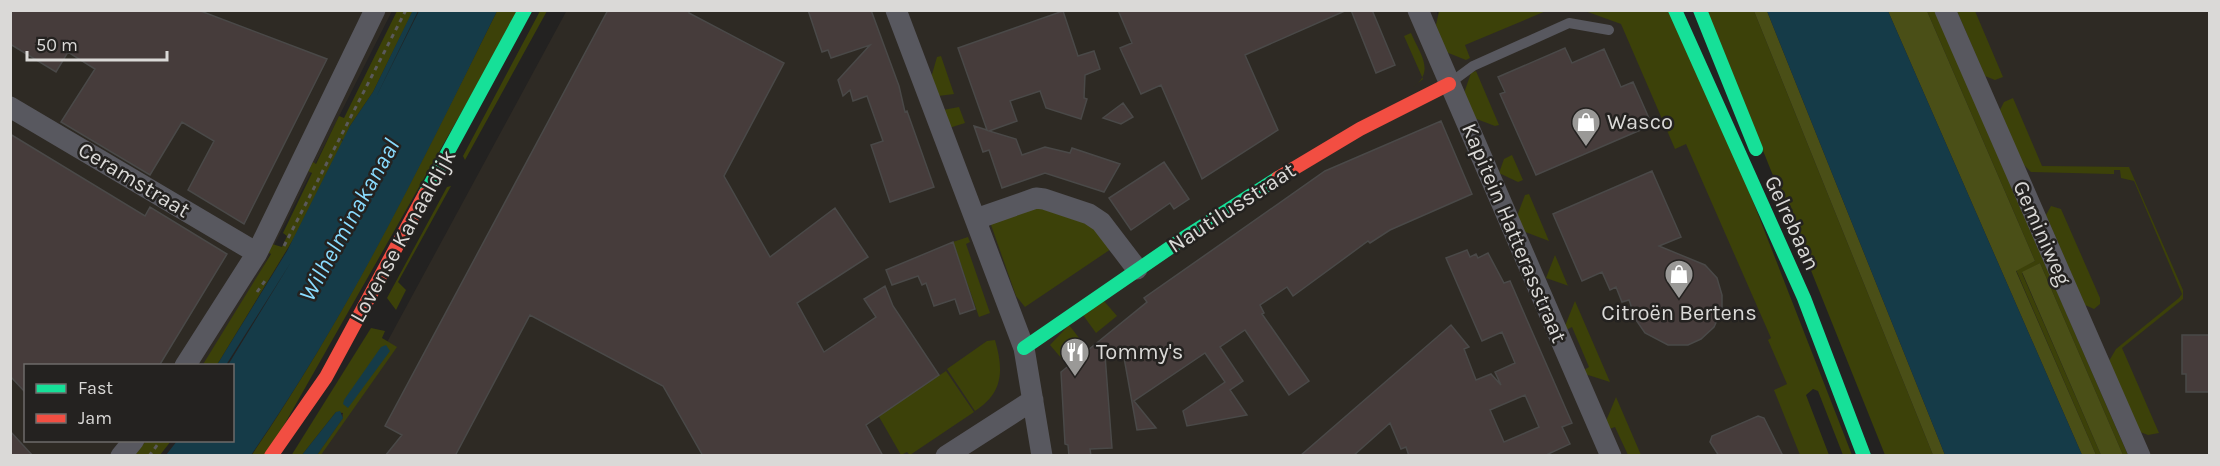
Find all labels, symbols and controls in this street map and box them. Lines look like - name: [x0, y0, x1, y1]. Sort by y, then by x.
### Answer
- scale bar: [27, 24, 166, 62]
- text: 50 m: [36, 34, 78, 56]
- shop icon: Wasco: [1570, 106, 1602, 148]
- place label: Wasco: [1607, 109, 1673, 135]
- street label: Kapitein Hatterasstraat: [1456, 119, 1572, 347]
- water label: Wilhelminakanaal: [293, 134, 405, 306]
- street label: Ceramstraat: [73, 136, 195, 224]
- street label: Lovense Kanaaldijk: [345, 145, 461, 327]
- street label: Nautilusstraat: [1163, 157, 1301, 259]
- street label: Gelrebaan: [1759, 172, 1825, 274]
- street label: Geminiweg: [2007, 177, 2077, 290]
- shop icon: Citroën Bertens: [1663, 258, 1695, 300]
- place label: Citroën Bertens: [1601, 300, 1757, 326]
- restaurant icon: Tommy's: [1059, 336, 1091, 378]
- place label: Tommy's: [1096, 339, 1183, 365]
- legend: [24, 364, 234, 442]
- text: Fast: [78, 377, 113, 399]
- text: Jam: [78, 407, 112, 429]

